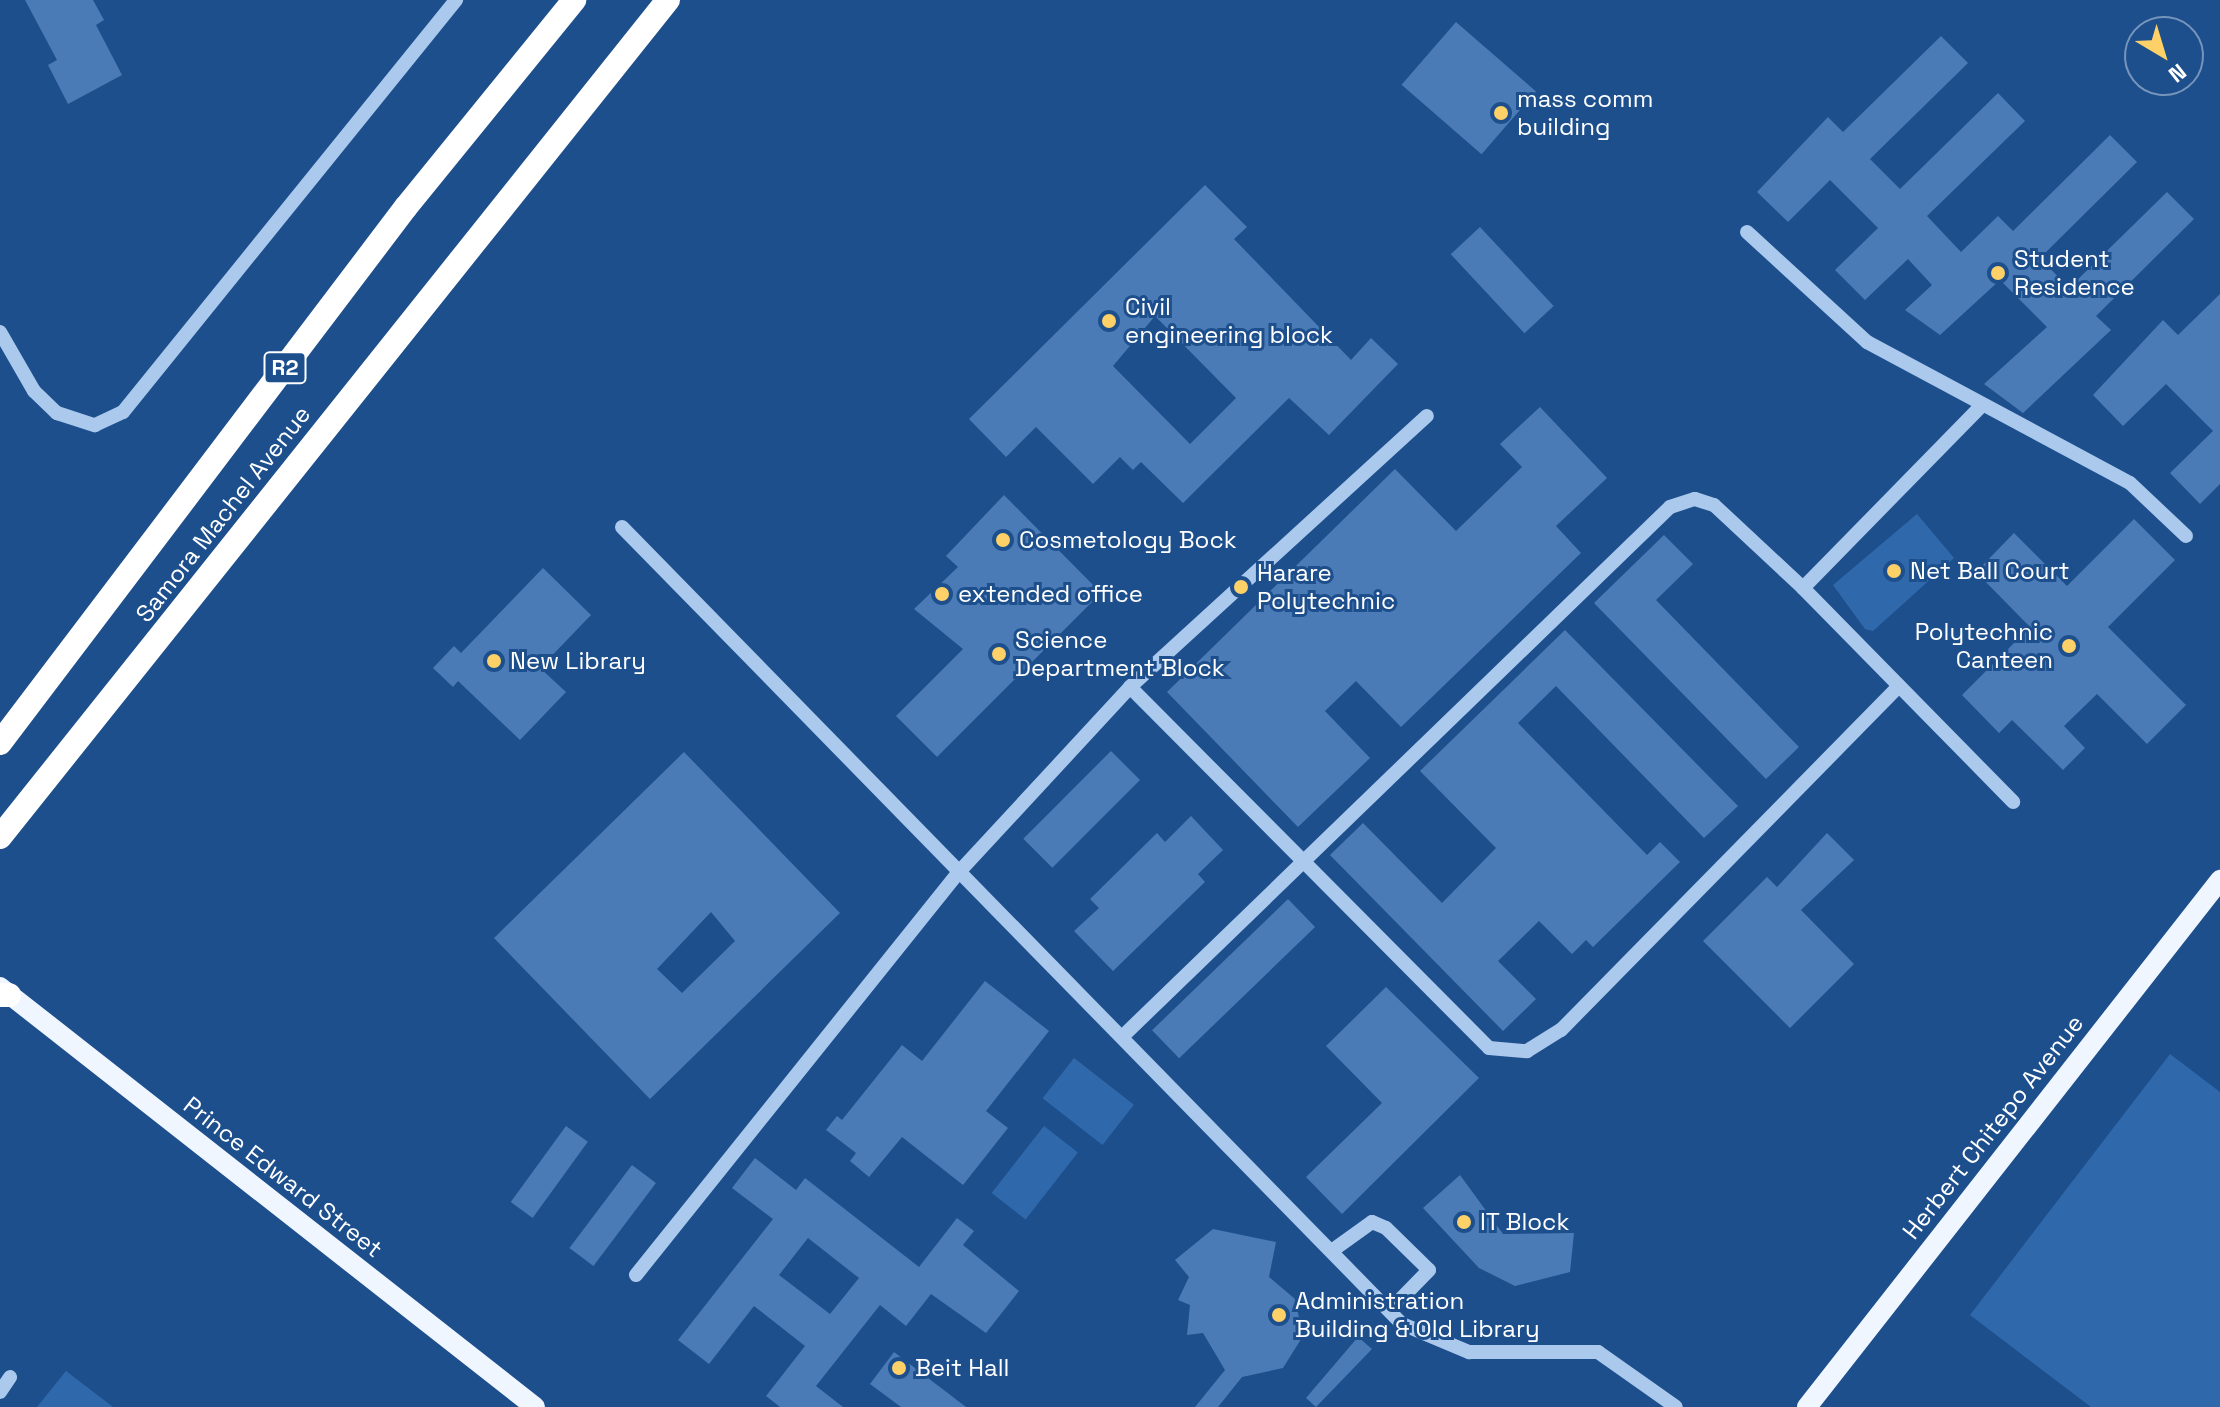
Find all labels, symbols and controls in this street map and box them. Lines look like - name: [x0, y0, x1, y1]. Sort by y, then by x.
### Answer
- north arrow: [2124, 16, 2204, 96]
- text: N: [2163, 58, 2192, 89]
- place label: mass comm building: [1517, 85, 1653, 141]
- marker: mass comm building: [1492, 104, 1510, 122]
- place label: Student Residence: [2014, 245, 2135, 301]
- marker: Student Residence: [1989, 264, 2007, 282]
- place label: Civil engineering block: [1125, 293, 1333, 349]
- marker: Civil engineering block: [1100, 312, 1118, 330]
- road number: R2: [263, 350, 307, 386]
- street label: Samora Machel Avenue: [129, 400, 317, 628]
- place label: Cosmetology Bock: [1019, 526, 1237, 554]
- marker: Cosmetology Bock: [994, 531, 1012, 549]
- place label: Net Ball Court: [1910, 557, 2069, 585]
- place label: Harare Polytechnic: [1257, 559, 1395, 615]
- marker: Net Ball Court: [1885, 562, 1903, 580]
- marker: Harare Polytechnic: [1232, 578, 1250, 596]
- place label: extended office: [958, 580, 1143, 608]
- marker: extended office: [933, 585, 951, 603]
- place label: Polytechnic Canteen: [1915, 618, 2053, 674]
- place label: Science Department Block: [1015, 626, 1225, 682]
- marker: Polytechnic Canteen: [2060, 637, 2078, 655]
- marker: Science Department Block: [990, 645, 1008, 663]
- place label: New Library: [510, 647, 646, 675]
- marker: New Library: [485, 652, 503, 670]
- street label: Herbert Chitepo Avenue: [1896, 1009, 2090, 1245]
- street label: Prince Edward Street: [178, 1090, 388, 1264]
- place label: IT Block: [1480, 1208, 1570, 1236]
- marker: IT Block: [1455, 1213, 1473, 1231]
- place label: Administration Building & Old Library: [1295, 1287, 1540, 1343]
- marker: Administration Building & Old Library: [1270, 1306, 1288, 1324]
- place label: Beit Hall: [915, 1354, 1009, 1382]
- marker: Beit Hall: [890, 1359, 908, 1377]

